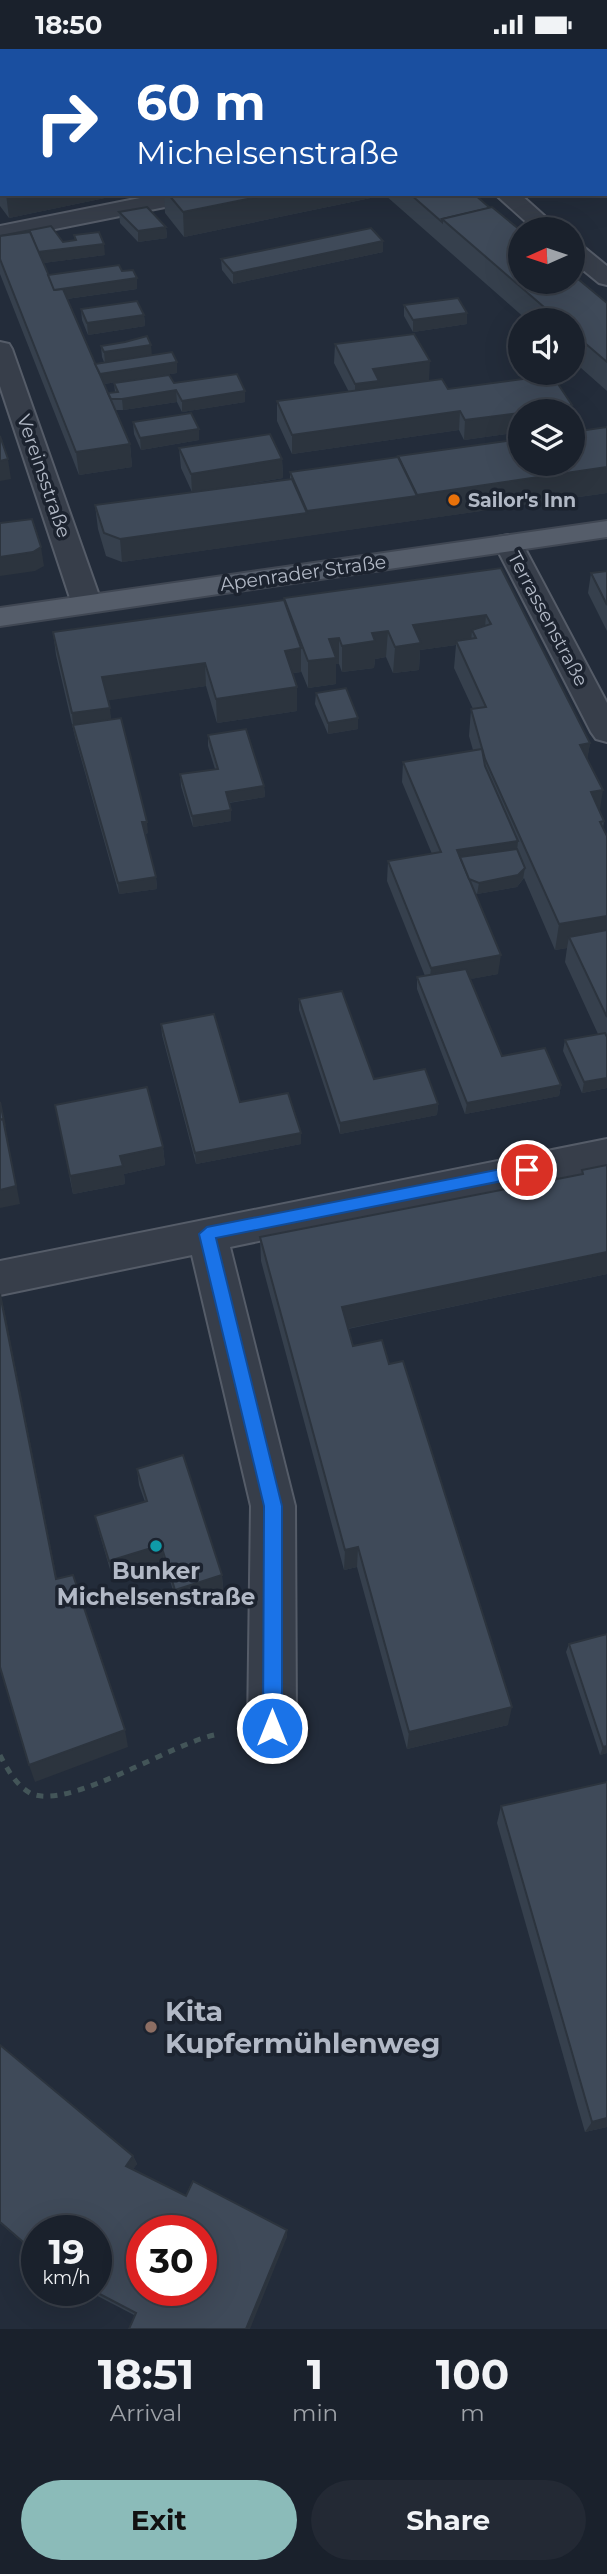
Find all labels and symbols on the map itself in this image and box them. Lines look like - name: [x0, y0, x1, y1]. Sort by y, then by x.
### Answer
- north arrow: [508, 217, 584, 294]
- street label: Vereinsstraße: [12, 411, 76, 541]
- place label: Sailor's Inn: [468, 489, 576, 512]
- marker: Sailor's Inn: [446, 492, 462, 508]
- street label: Terrassenstraße: [503, 548, 593, 690]
- street label: Apenrader Straße: [218, 550, 388, 596]
- pin: [497, 1140, 557, 1200]
- marker: Bunker Michelsenstraße: [148, 1538, 164, 1554]
- place label: Bunker Michelsenstraße: [57, 1557, 255, 1611]
- position arrow: [235, 1691, 309, 1765]
- place label: Kita Kupfermühlenweg: [165, 1994, 440, 2060]
- marker: Kita Kupfermühlenweg: [143, 2019, 159, 2035]
- speed limit sign: 30: [126, 2215, 217, 2306]

